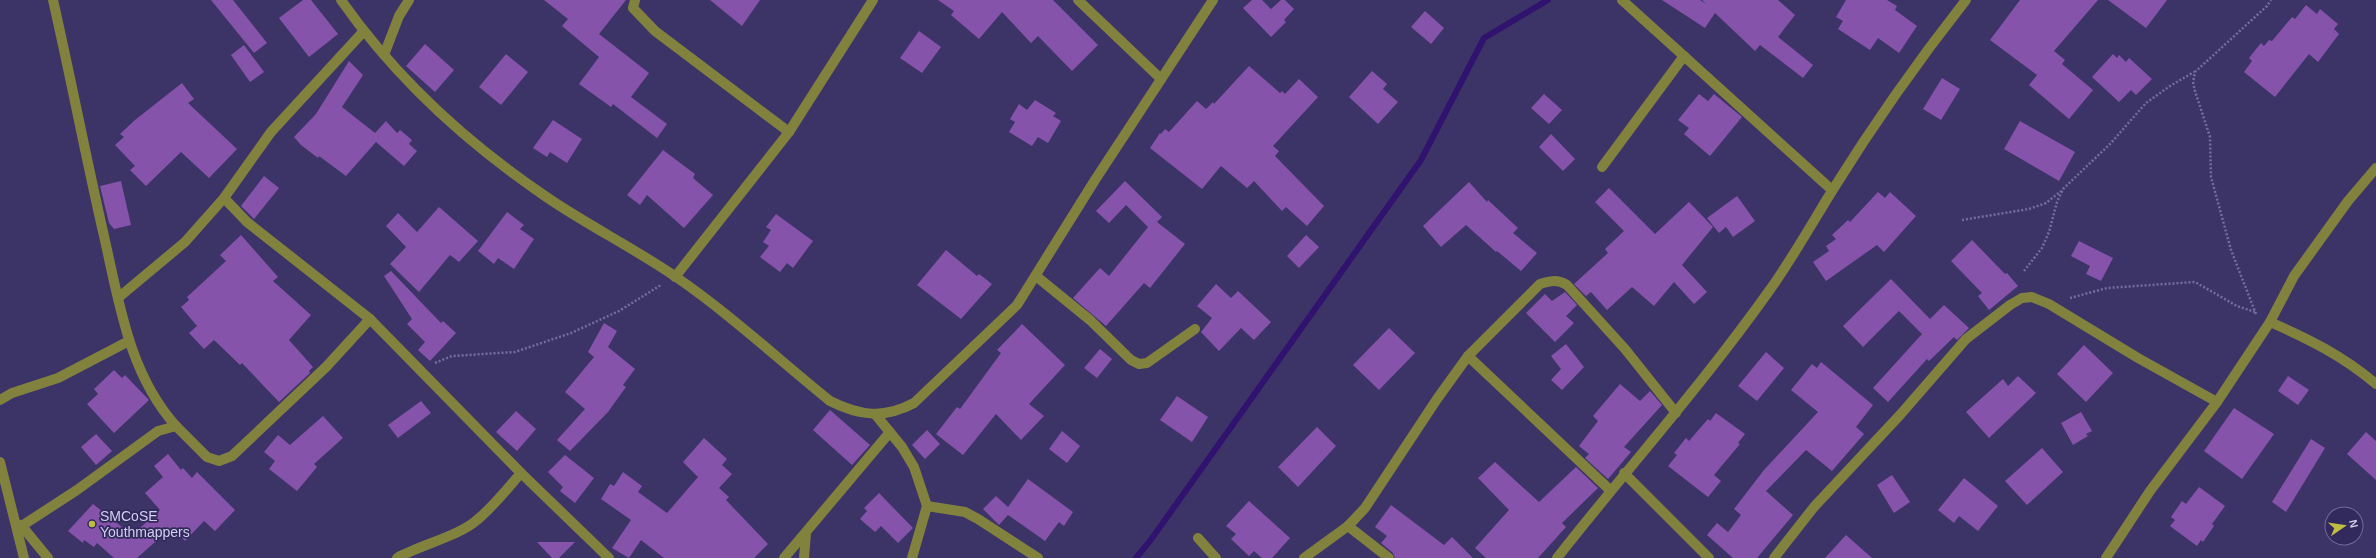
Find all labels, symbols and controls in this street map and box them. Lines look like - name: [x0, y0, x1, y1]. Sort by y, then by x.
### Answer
- north arrow: [2324, 506, 2364, 546]
- place label: SMCoSE Youthmappers: [100, 508, 190, 540]
- marker: SMCoSE Youthmappers: [87, 519, 97, 529]
- text: N: [2347, 519, 2360, 529]

